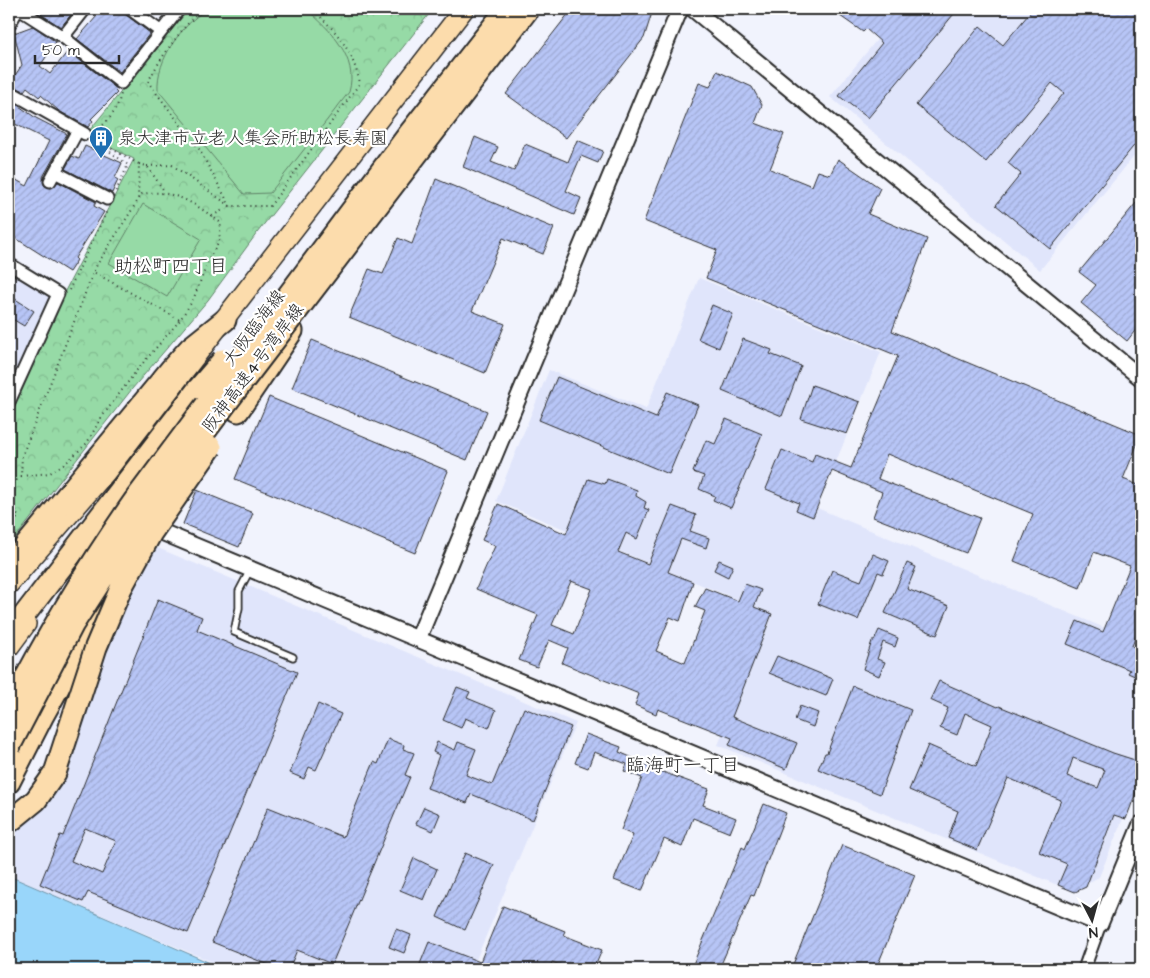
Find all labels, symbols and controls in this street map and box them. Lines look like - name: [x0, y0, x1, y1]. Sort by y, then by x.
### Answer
- scale bar: [35, 32, 119, 64]
- text: 50 m: [42, 40, 80, 61]
- building icon: 泉大津市立老人集会所助松長寿園: [88, 125, 114, 159]
- place label: 泉大津市立老人集会所助松長寿園: [118, 126, 388, 151]
- district label: 助松町四丁目: [114, 253, 228, 280]
- street label: 大阪臨海線: [217, 285, 291, 371]
- street label: 阪神高速4号湾岸線: [196, 298, 310, 438]
- district label: 臨海町一丁目: [626, 752, 740, 779]
- north arrow: [1068, 896, 1118, 946]
- text: N: [1088, 922, 1099, 942]

